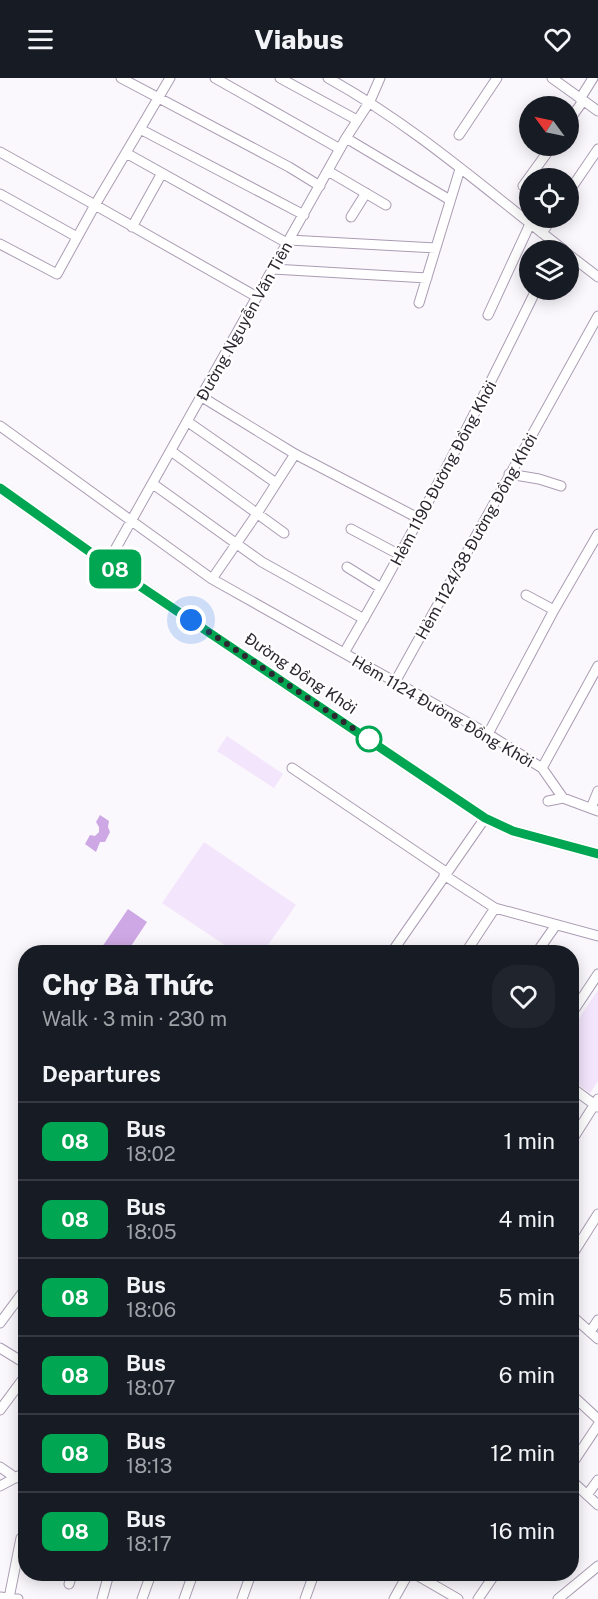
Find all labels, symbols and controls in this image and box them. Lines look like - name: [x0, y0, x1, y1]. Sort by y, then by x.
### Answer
- icon: menu: [24, 23, 57, 56]
- text: Viabus: [254, 23, 344, 55]
- icon: heart: [541, 23, 574, 56]
- north arrow: [519, 96, 579, 156]
- map controls: [519, 96, 579, 300]
- button: locate: [519, 168, 579, 228]
- street label: Đường Nguyễn Văn Tiên: [193, 238, 296, 404]
- button: layers: [519, 240, 579, 300]
- street label: Hẻm 1190 Đường Đồng Khởi: [387, 377, 500, 569]
- street label: Hẻm 1124/38 Đường Đồng Khởi: [412, 430, 541, 643]
- line badge: 08: [88, 550, 142, 588]
- text: 08: [101, 557, 129, 582]
- your location: [176, 605, 206, 635]
- street label: Đường Đồng Khởi: [241, 629, 360, 718]
- street label: Hẻm 1124 Đường Đồng Khởi: [348, 652, 537, 771]
- unlabelled marker: [356, 726, 382, 752]
- button: heart: [492, 965, 555, 1028]
- text: Chợ Bà Thức: [42, 968, 214, 1001]
- text: Walk · 3 min · 230 m: [42, 1007, 227, 1031]
- text: Departures: [42, 1061, 161, 1087]
- text: Bus: [126, 1116, 166, 1142]
- text: 1 min: [503, 1128, 555, 1154]
- text: 08: [61, 1129, 89, 1154]
- text: 18:02: [126, 1142, 176, 1166]
- text: Bus: [126, 1194, 166, 1220]
- text: 4 min: [499, 1206, 555, 1232]
- text: 08: [61, 1207, 89, 1232]
- text: 18:05: [126, 1220, 177, 1244]
- text: Bus: [126, 1272, 166, 1298]
- text: 5 min: [498, 1284, 555, 1310]
- text: 08: [61, 1285, 89, 1310]
- text: 18:06: [126, 1298, 176, 1322]
- text: Bus: [126, 1350, 166, 1376]
- text: 6 min: [499, 1362, 555, 1388]
- text: 08: [61, 1363, 89, 1388]
- text: 18:07: [126, 1376, 175, 1400]
- text: Bus: [126, 1428, 166, 1454]
- text: 12 min: [490, 1440, 555, 1466]
- text: 08: [61, 1441, 89, 1466]
- text: 18:13: [126, 1454, 172, 1478]
- text: Bus: [126, 1506, 166, 1532]
- text: 16 min: [490, 1518, 555, 1544]
- text: 08: [61, 1519, 89, 1544]
- text: 18:17: [126, 1532, 172, 1556]

